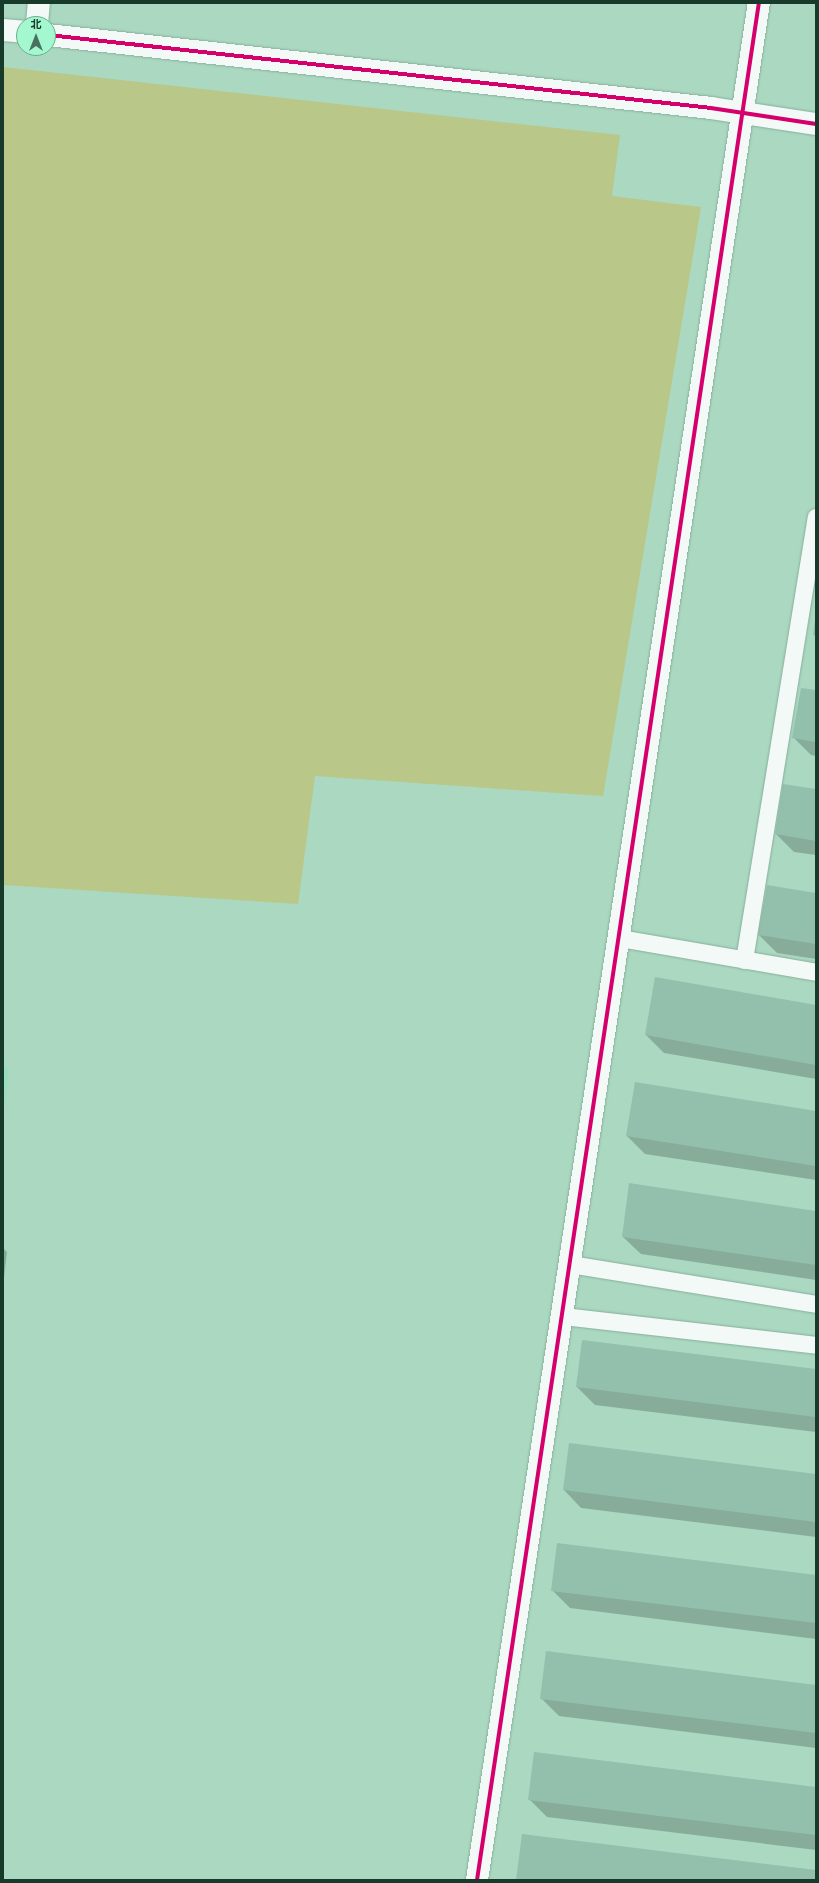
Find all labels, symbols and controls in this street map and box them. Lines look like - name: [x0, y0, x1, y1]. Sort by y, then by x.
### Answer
- north arrow: [16, 16, 56, 56]
- text: 北: [31, 17, 42, 32]

